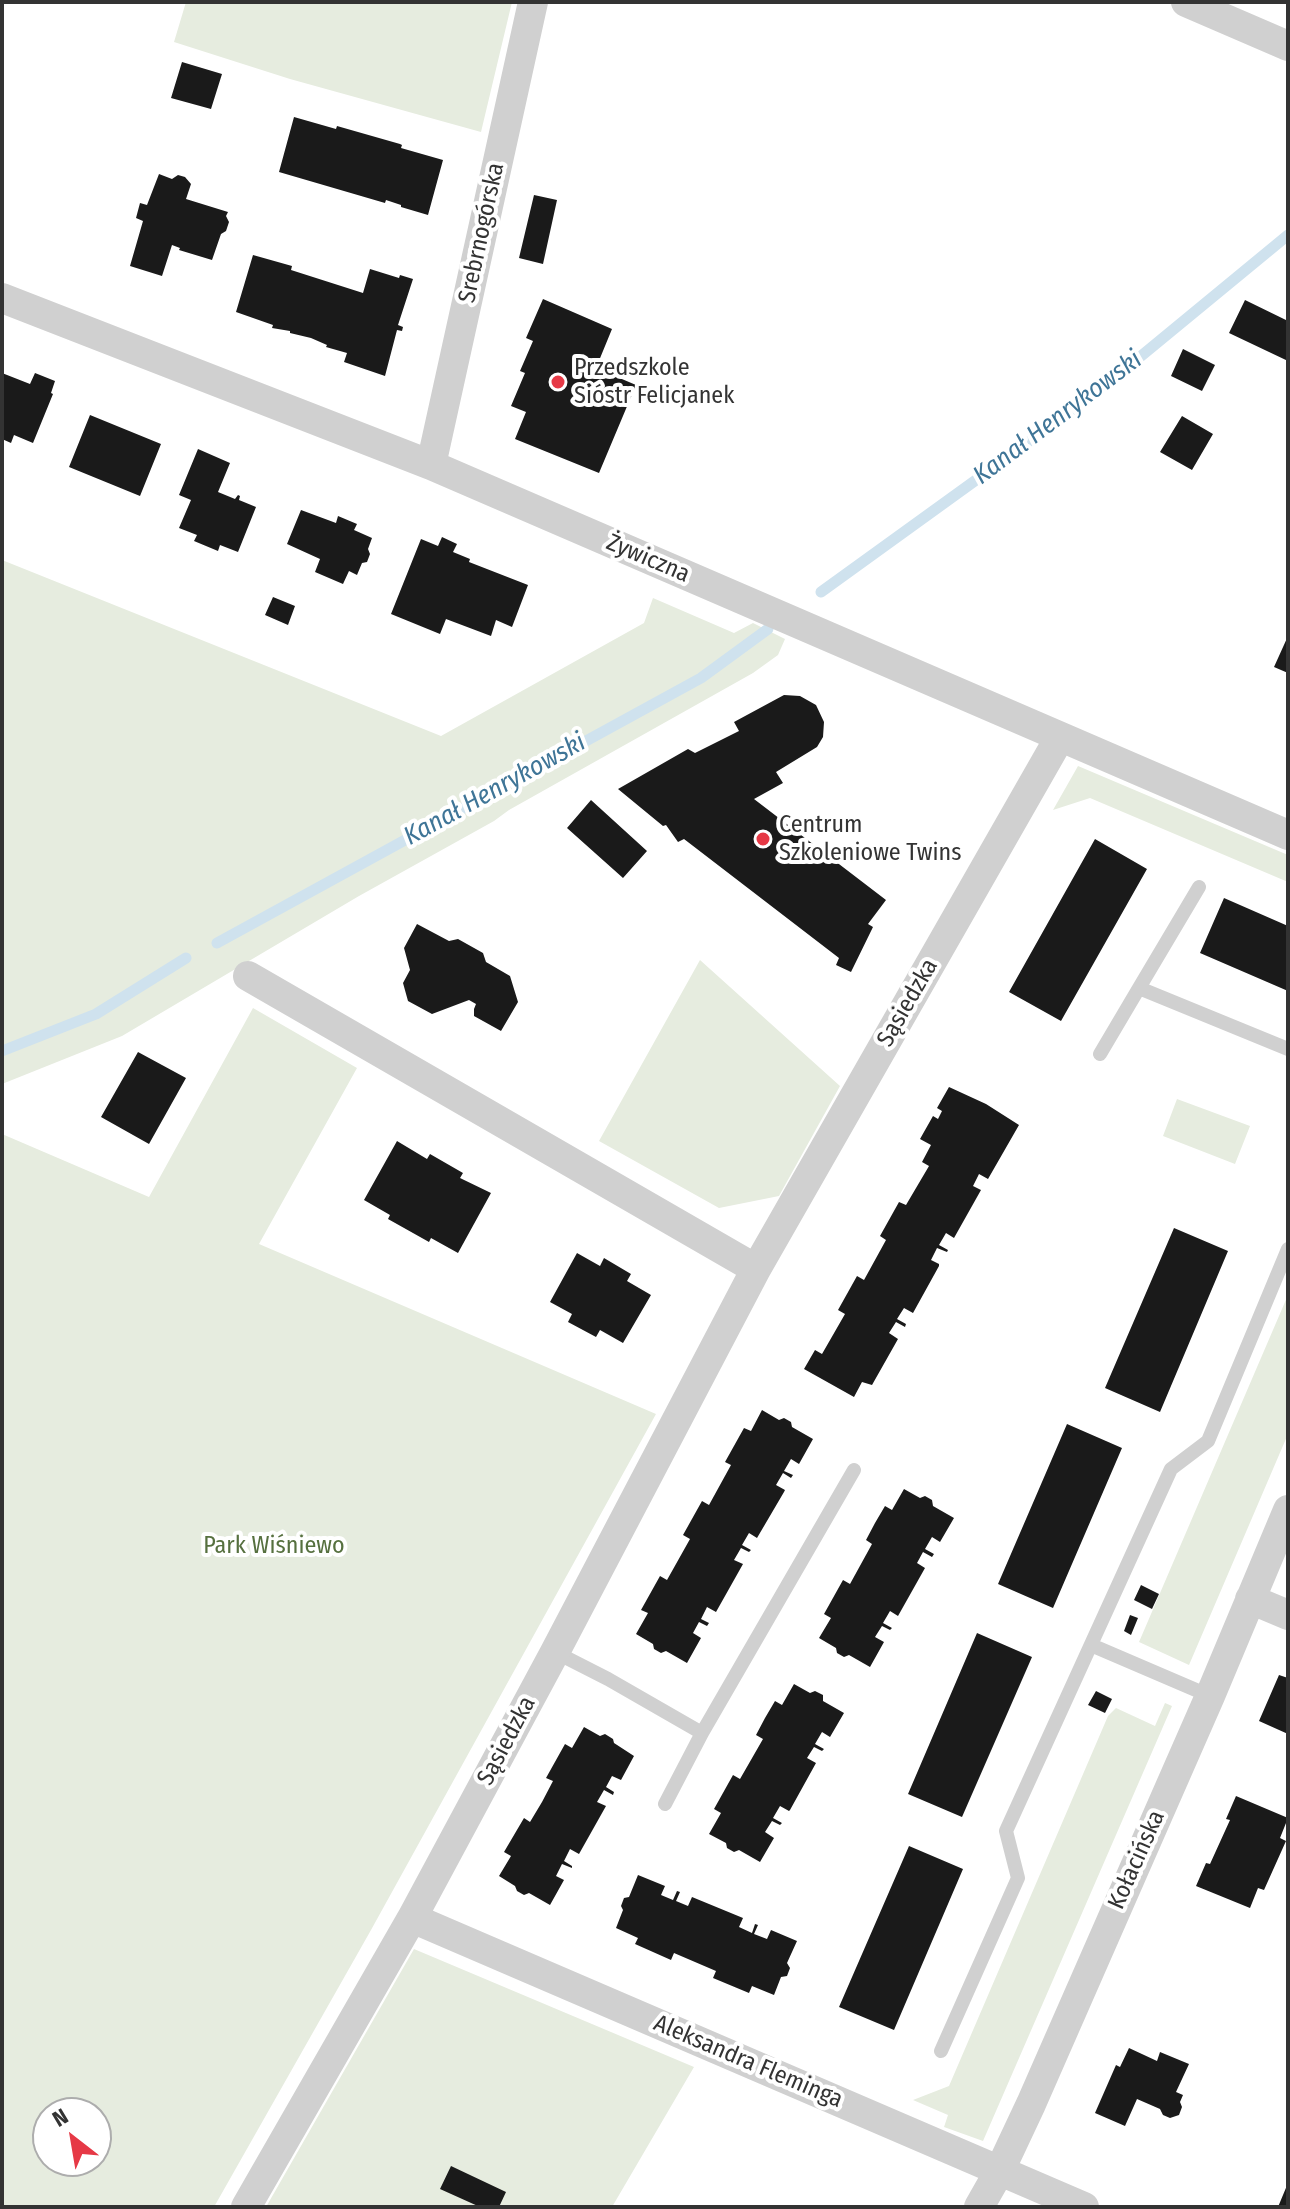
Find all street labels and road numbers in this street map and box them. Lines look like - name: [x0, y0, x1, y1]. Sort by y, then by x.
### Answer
- street label: Srebrnogórska: [453, 160, 511, 306]
- street label: Żywiczna: [602, 529, 694, 589]
- street label: Sąsiedzka: [871, 954, 945, 1052]
- street label: Sąsiedzka: [472, 1692, 542, 1790]
- street label: Kołacińska: [1102, 1806, 1172, 1914]
- street label: Aleksandra Fleminga: [649, 2009, 847, 2115]

